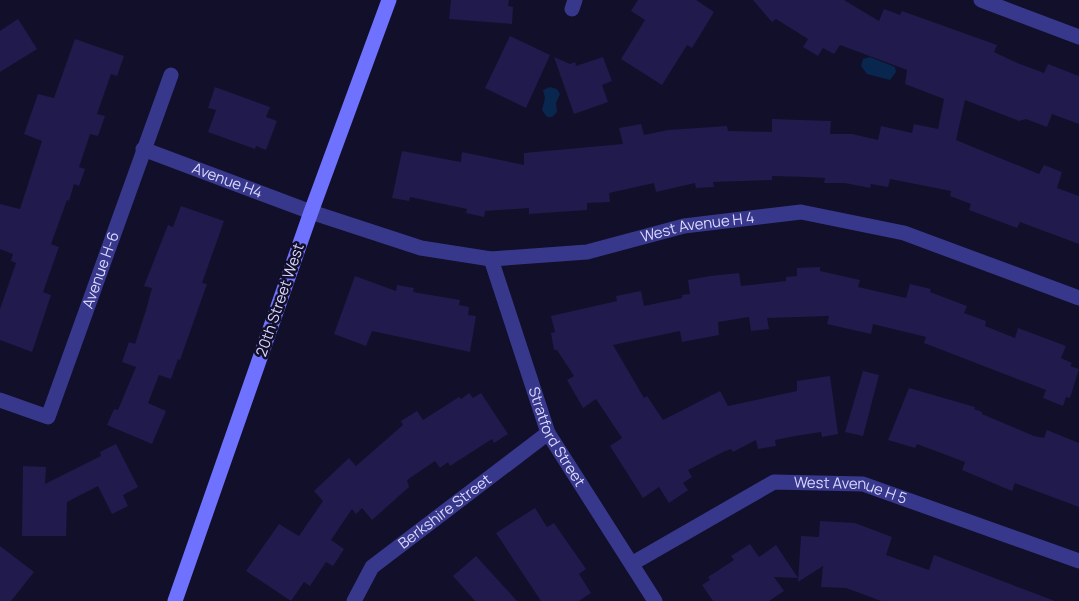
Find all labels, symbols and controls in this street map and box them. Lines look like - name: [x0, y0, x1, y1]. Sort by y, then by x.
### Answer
- street label: Avenue H4: [189, 157, 266, 203]
- street label: West Avenue H 4: [638, 207, 756, 247]
- street label: Avenue H-6: [77, 229, 124, 311]
- street label: 20th Street West: [250, 240, 309, 359]
- street label: Stratford Street: [524, 384, 591, 491]
- street label: Berkshire Street: [394, 469, 496, 553]
- street label: West Avenue H 5: [794, 471, 910, 509]

